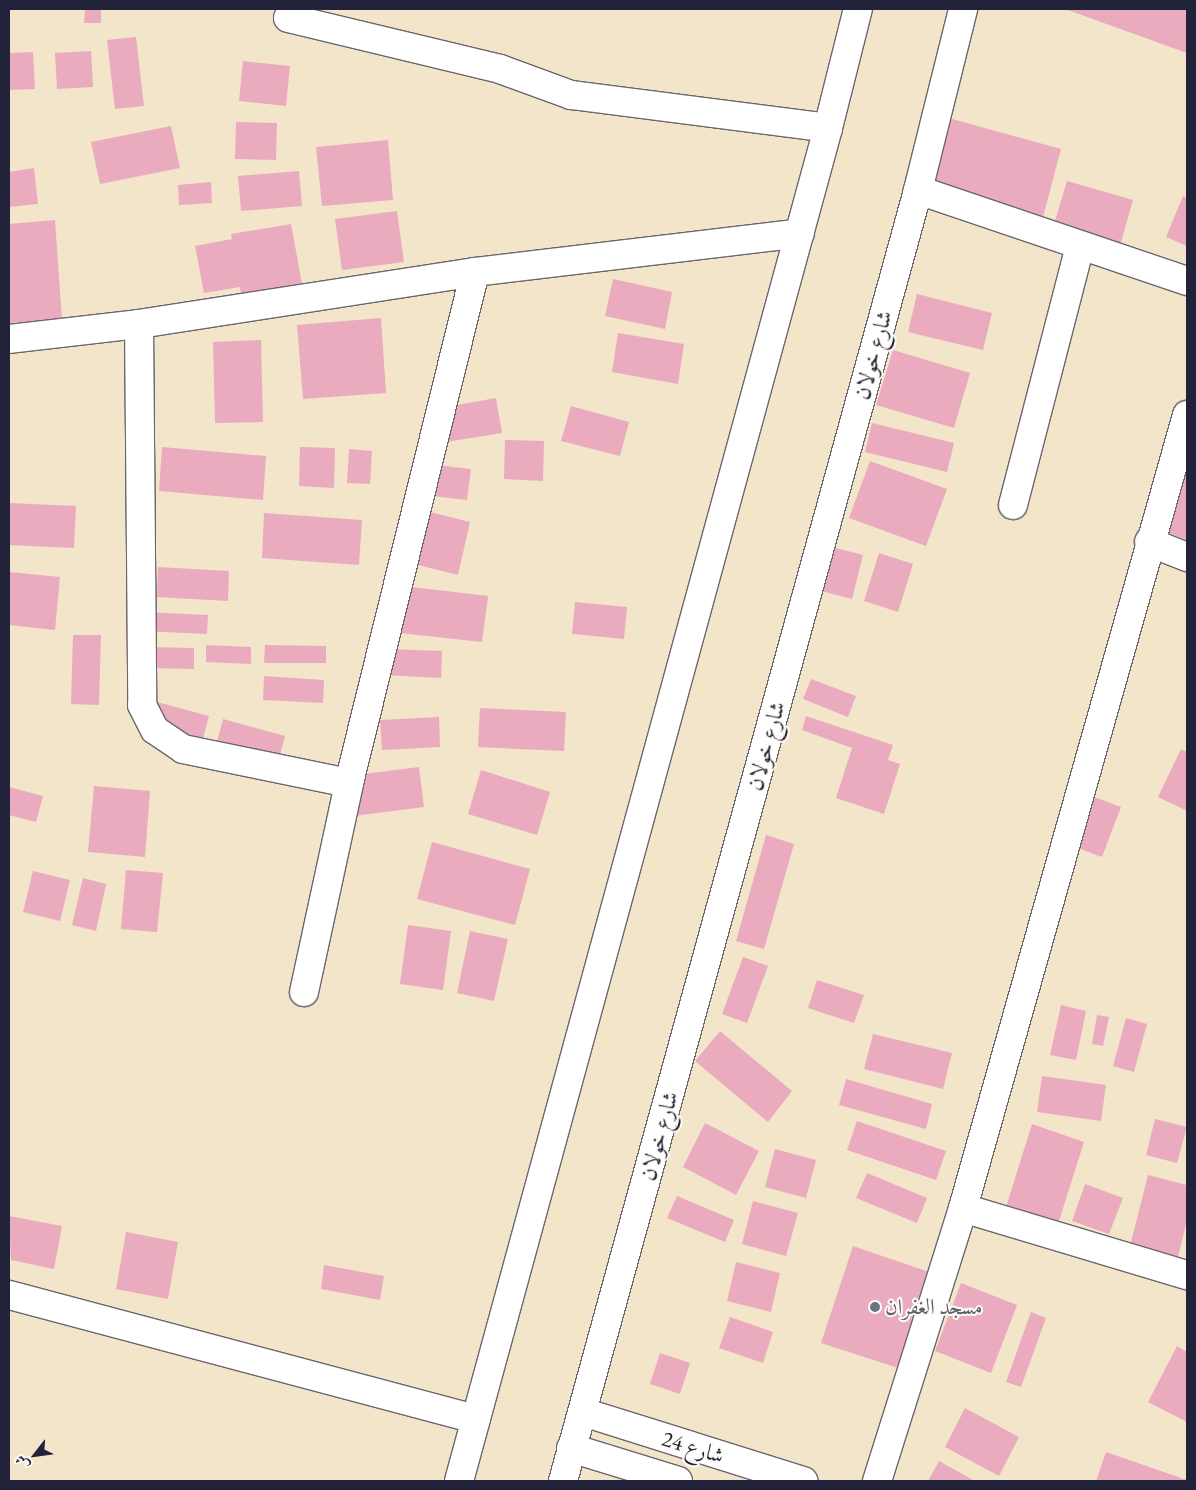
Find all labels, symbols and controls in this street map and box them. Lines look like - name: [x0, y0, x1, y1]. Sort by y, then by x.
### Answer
- street label: شارع خولان: [848, 307, 898, 403]
- street label: شارع خولان: [741, 698, 791, 794]
- street label: شارع خولان: [634, 1088, 684, 1184]
- place label: مسجد الغفران: [885, 1294, 982, 1320]
- marker: مسجد الغفران: [869, 1301, 881, 1313]
- street label: شارع 24: [659, 1425, 727, 1469]
- north arrow: [10, 1430, 60, 1480]
- text: ش: [11, 1452, 33, 1473]

